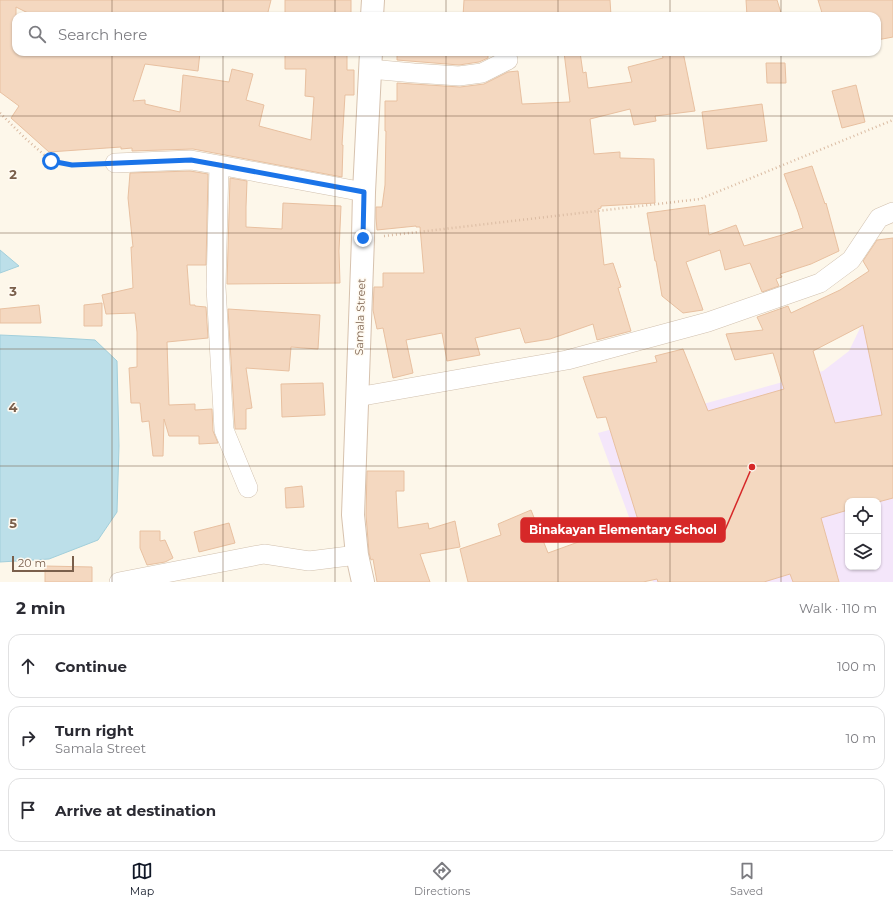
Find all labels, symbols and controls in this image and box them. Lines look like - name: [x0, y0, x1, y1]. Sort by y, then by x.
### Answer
- search box: [12, 12, 881, 56]
- icon: search: [26, 23, 48, 45]
- text: Search here: [58, 25, 147, 44]
- route start: [42, 152, 60, 170]
- text: 2: [9, 166, 17, 182]
- route end: [354, 229, 372, 247]
- street label: Samala Street: [352, 278, 368, 356]
- text: 3: [8, 283, 17, 299]
- text: 4: [9, 399, 18, 415]
- map controls: [845, 498, 881, 570]
- button: locate: [845, 498, 881, 534]
- text: 5: [9, 515, 17, 531]
- callout: Binakayan Elementary School: [521, 518, 725, 542]
- text: Binakayan Elementary School: [529, 522, 717, 537]
- button: layers: [845, 534, 881, 570]
- scale bar: [12, 554, 74, 573]
- text: 20 m: [18, 556, 46, 570]
- text: 2 min: [16, 598, 66, 618]
- text: Walk · 110 m: [799, 600, 877, 616]
- icon: ahead: [17, 655, 39, 677]
- text: Continue: [55, 657, 127, 676]
- text: 100 m: [837, 658, 876, 674]
- text: Turn right: [55, 721, 134, 740]
- icon: right: [17, 727, 39, 749]
- text: 10 m: [846, 730, 876, 746]
- text: Samala Street: [55, 740, 146, 756]
- icon: arrive: [17, 799, 39, 821]
- text: Arrive at destination: [55, 801, 216, 820]
- tab: Map: [130, 860, 154, 898]
- tab: Directions: [414, 860, 470, 898]
- tab: Saved: [730, 860, 763, 898]

